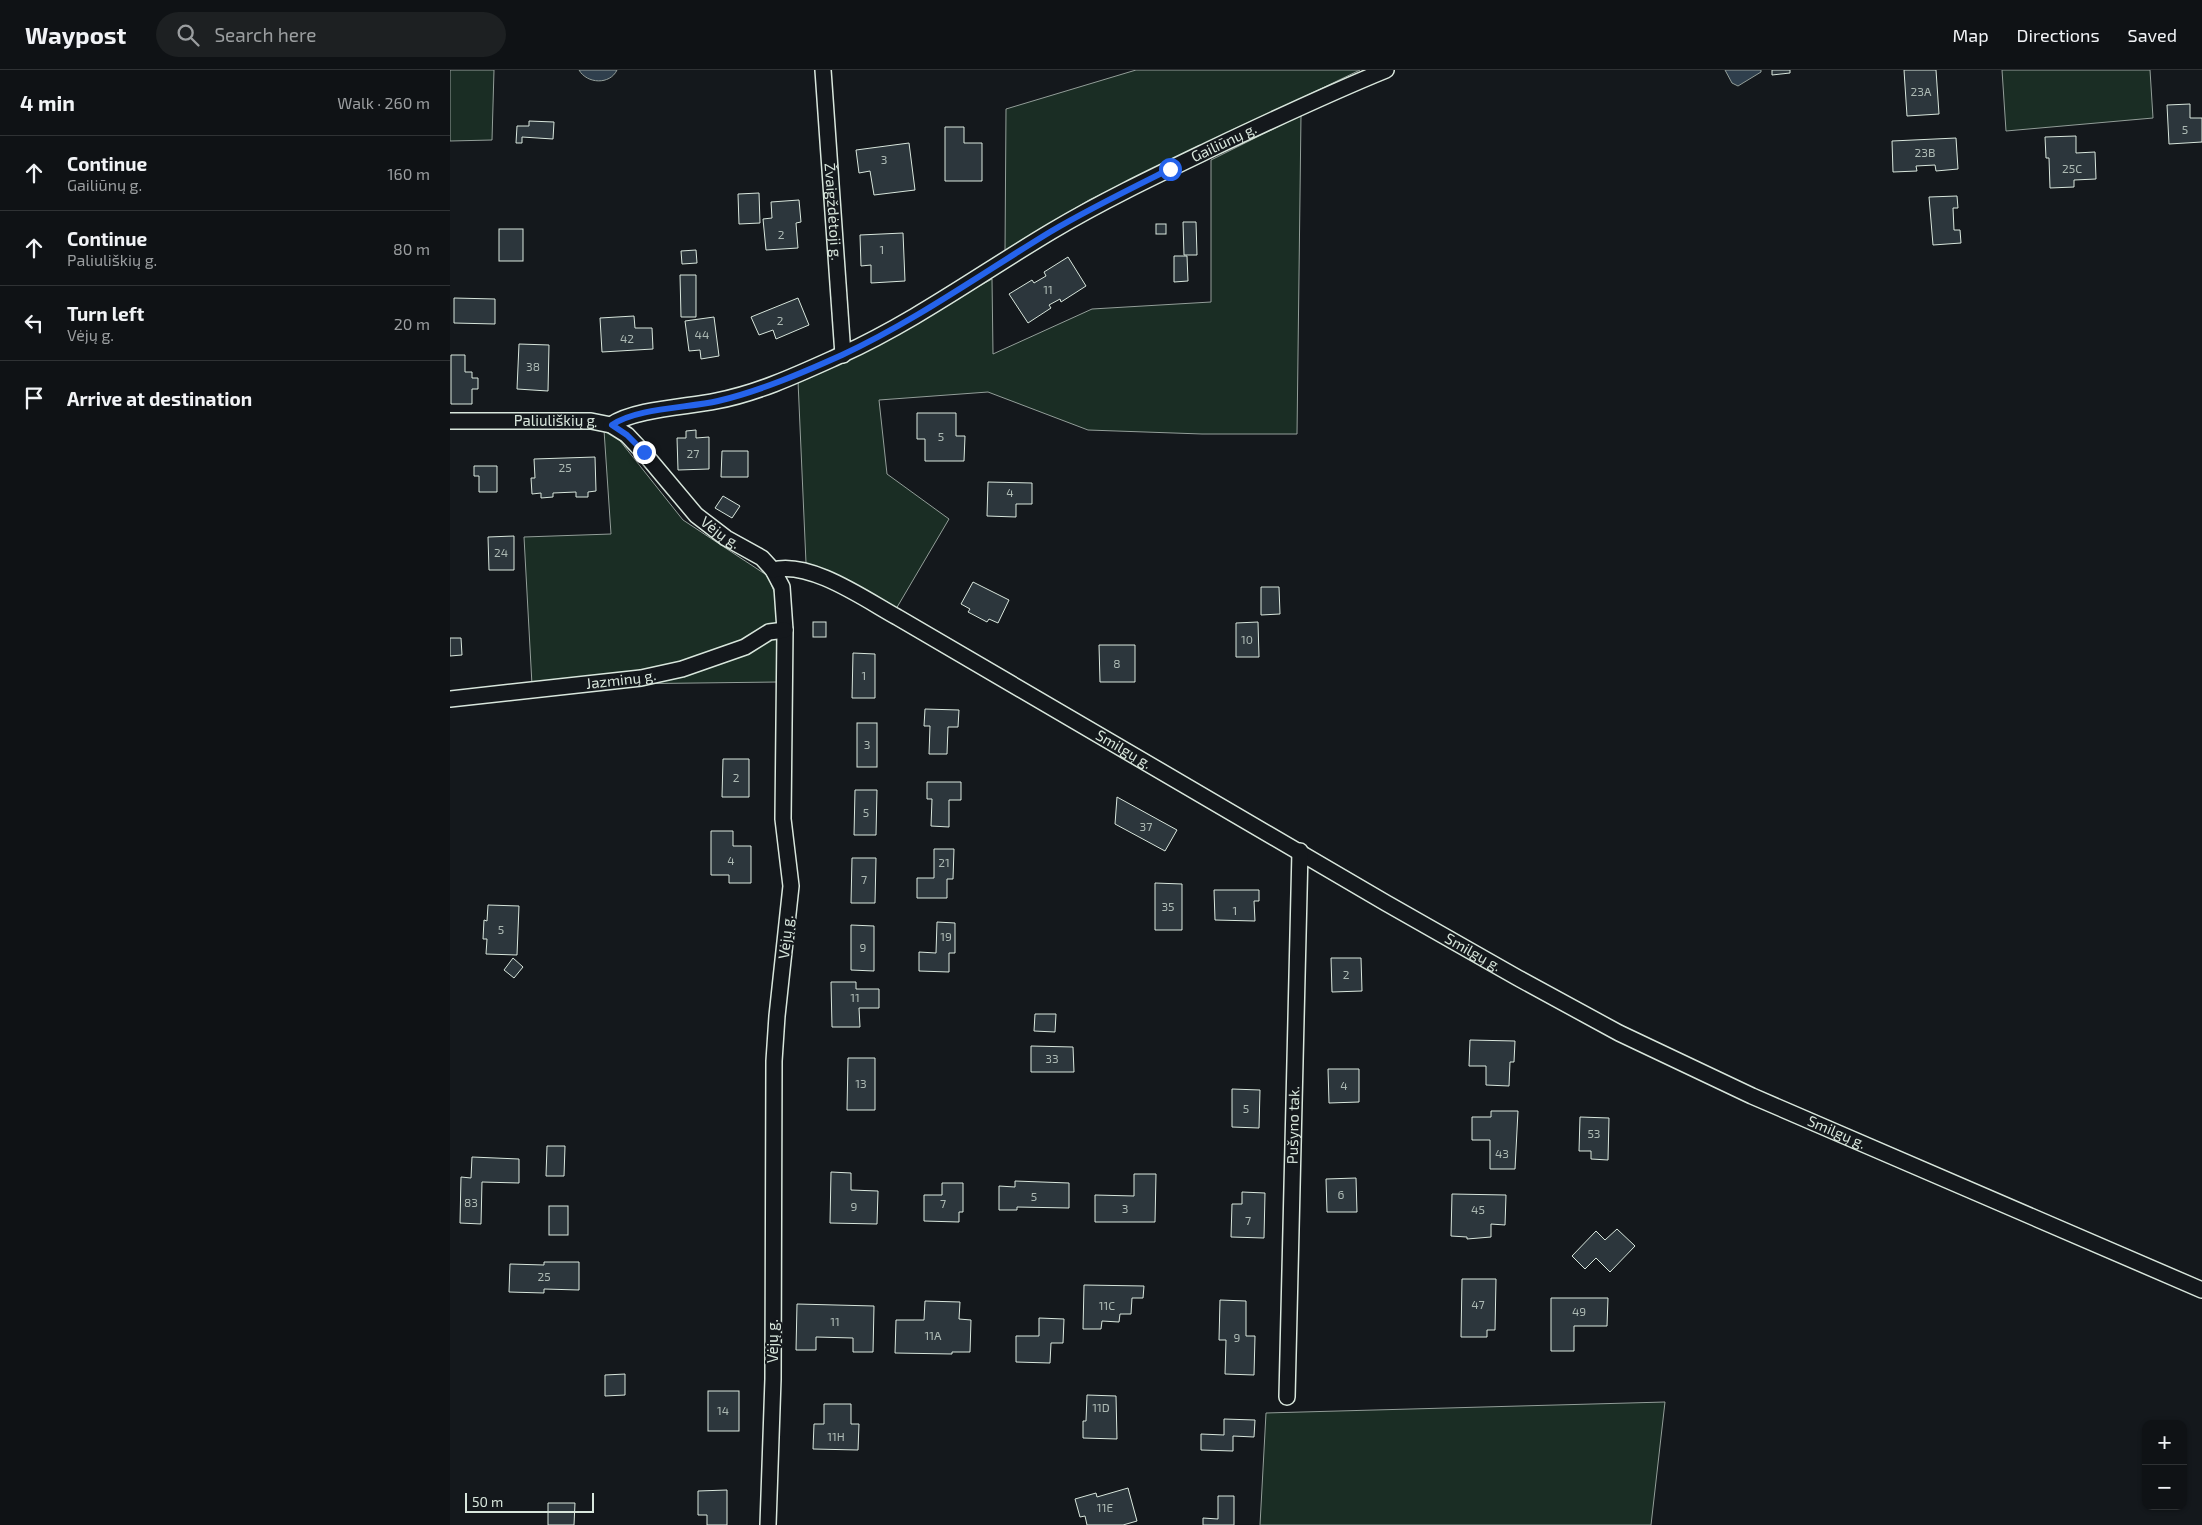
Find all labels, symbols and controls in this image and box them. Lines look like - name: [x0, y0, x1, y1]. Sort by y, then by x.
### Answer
- search box: [156, 12, 506, 57]
- text: Waypost: [25, 20, 126, 49]
- icon: search: [174, 21, 202, 49]
- text: Search here: [214, 23, 317, 46]
- text: Map: [1952, 24, 1989, 46]
- text: Directions: [2017, 24, 2100, 46]
- text: Saved: [2128, 24, 2177, 46]
- house number: 23A: [1911, 84, 1932, 98]
- text: 4 min: [20, 90, 75, 115]
- text: Walk · 260 m: [337, 93, 430, 112]
- street label: Gailiūnų g.: [1188, 119, 1259, 165]
- house number: 5: [2182, 122, 2188, 136]
- house number: 23B: [1915, 145, 1935, 159]
- text: Continue: [67, 152, 147, 175]
- house number: 3: [881, 152, 887, 166]
- route start: [1159, 158, 1182, 181]
- icon: ahead: [20, 159, 48, 187]
- house number: 25C: [2062, 161, 2082, 175]
- street label: Žvaigždėtoji g.: [822, 162, 846, 261]
- text: 160 m: [387, 164, 430, 183]
- text: Gailiūnų g.: [67, 175, 142, 194]
- text: Continue: [67, 227, 147, 250]
- house number: 2: [778, 227, 785, 241]
- icon: ahead: [20, 234, 48, 262]
- text: 80 m: [393, 239, 430, 258]
- house number: 1: [880, 242, 884, 256]
- text: Paliuliškių g.: [67, 250, 157, 269]
- house number: 11: [1043, 282, 1053, 296]
- text: Turn left: [67, 302, 144, 325]
- icon: left: [20, 309, 48, 337]
- house number: 2: [777, 313, 784, 327]
- text: 20 m: [394, 314, 430, 333]
- text: Vėjų g.: [67, 325, 114, 344]
- house number: 44: [695, 327, 709, 341]
- house number: 42: [620, 331, 634, 345]
- house number: 38: [526, 359, 540, 373]
- icon: arrive: [20, 384, 48, 412]
- text: Arrive at destination: [67, 387, 252, 410]
- street label: Paliuliškių g.: [514, 411, 600, 430]
- house number: 5: [938, 429, 944, 443]
- route end: [633, 441, 656, 464]
- house number: 27: [687, 446, 699, 460]
- house number: 25: [558, 460, 572, 474]
- house number: 4: [1006, 485, 1014, 499]
- street label: Vėjų g.: [697, 512, 743, 552]
- house number: 24: [494, 545, 508, 559]
- house number: 10: [1241, 632, 1253, 646]
- house number: 8: [1113, 656, 1121, 670]
- street label: Jazminų g.: [585, 665, 657, 692]
- house number: 1: [862, 668, 866, 682]
- street label: Smilgų g.: [1093, 725, 1155, 772]
- house number: 3: [864, 737, 870, 751]
- house number: 2: [733, 770, 740, 784]
- house number: 5: [863, 805, 869, 819]
- house number: 37: [1140, 819, 1152, 833]
- house number: 4: [727, 853, 735, 867]
- house number: 21: [938, 855, 950, 869]
- house number: 7: [861, 872, 867, 886]
- house number: 35: [1161, 899, 1175, 913]
- house number: 1: [1233, 903, 1237, 917]
- street label: Vėjų g.: [774, 914, 797, 960]
- house number: 5: [498, 922, 504, 936]
- street label: Smilgų g.: [1442, 928, 1505, 975]
- house number: 19: [940, 929, 952, 943]
- house number: 9: [860, 940, 867, 954]
- house number: 2: [1343, 967, 1350, 981]
- house number: 11: [850, 990, 860, 1004]
- house number: 33: [1045, 1051, 1059, 1065]
- house number: 13: [855, 1076, 867, 1090]
- house number: 4: [1340, 1078, 1348, 1092]
- street label: Pušyno tak.: [1283, 1086, 1302, 1164]
- house number: 5: [1243, 1101, 1249, 1115]
- street label: Smilgų g.: [1805, 1111, 1869, 1152]
- house number: 53: [1587, 1126, 1601, 1140]
- house number: 43: [1495, 1146, 1509, 1160]
- house number: 6: [1338, 1187, 1345, 1201]
- house number: 5: [1031, 1189, 1037, 1203]
- house number: 83: [464, 1195, 478, 1209]
- house number: 7: [940, 1196, 946, 1210]
- house number: 9: [851, 1199, 858, 1213]
- house number: 3: [1122, 1201, 1128, 1215]
- house number: 45: [1471, 1202, 1485, 1216]
- house number: 7: [1245, 1213, 1251, 1227]
- house number: 25: [537, 1269, 551, 1283]
- house number: 47: [1471, 1297, 1485, 1311]
- house number: 11C: [1099, 1298, 1115, 1312]
- house number: 49: [1572, 1304, 1586, 1318]
- house number: 11: [830, 1314, 840, 1328]
- street label: Vėjų g.: [763, 1319, 782, 1363]
- house number: 11A: [924, 1328, 942, 1342]
- house number: 9: [1234, 1330, 1241, 1344]
- house number: 11D: [1092, 1400, 1110, 1414]
- house number: 14: [717, 1403, 729, 1417]
- map controls: [2142, 1420, 2187, 1510]
- button: +: [2142, 1420, 2187, 1465]
- house number: 11H: [827, 1429, 845, 1443]
- button: −: [2142, 1465, 2187, 1510]
- scale bar: [465, 1490, 594, 1513]
- text: 50 m: [472, 1493, 503, 1510]
- house number: 11E: [1097, 1500, 1113, 1514]

